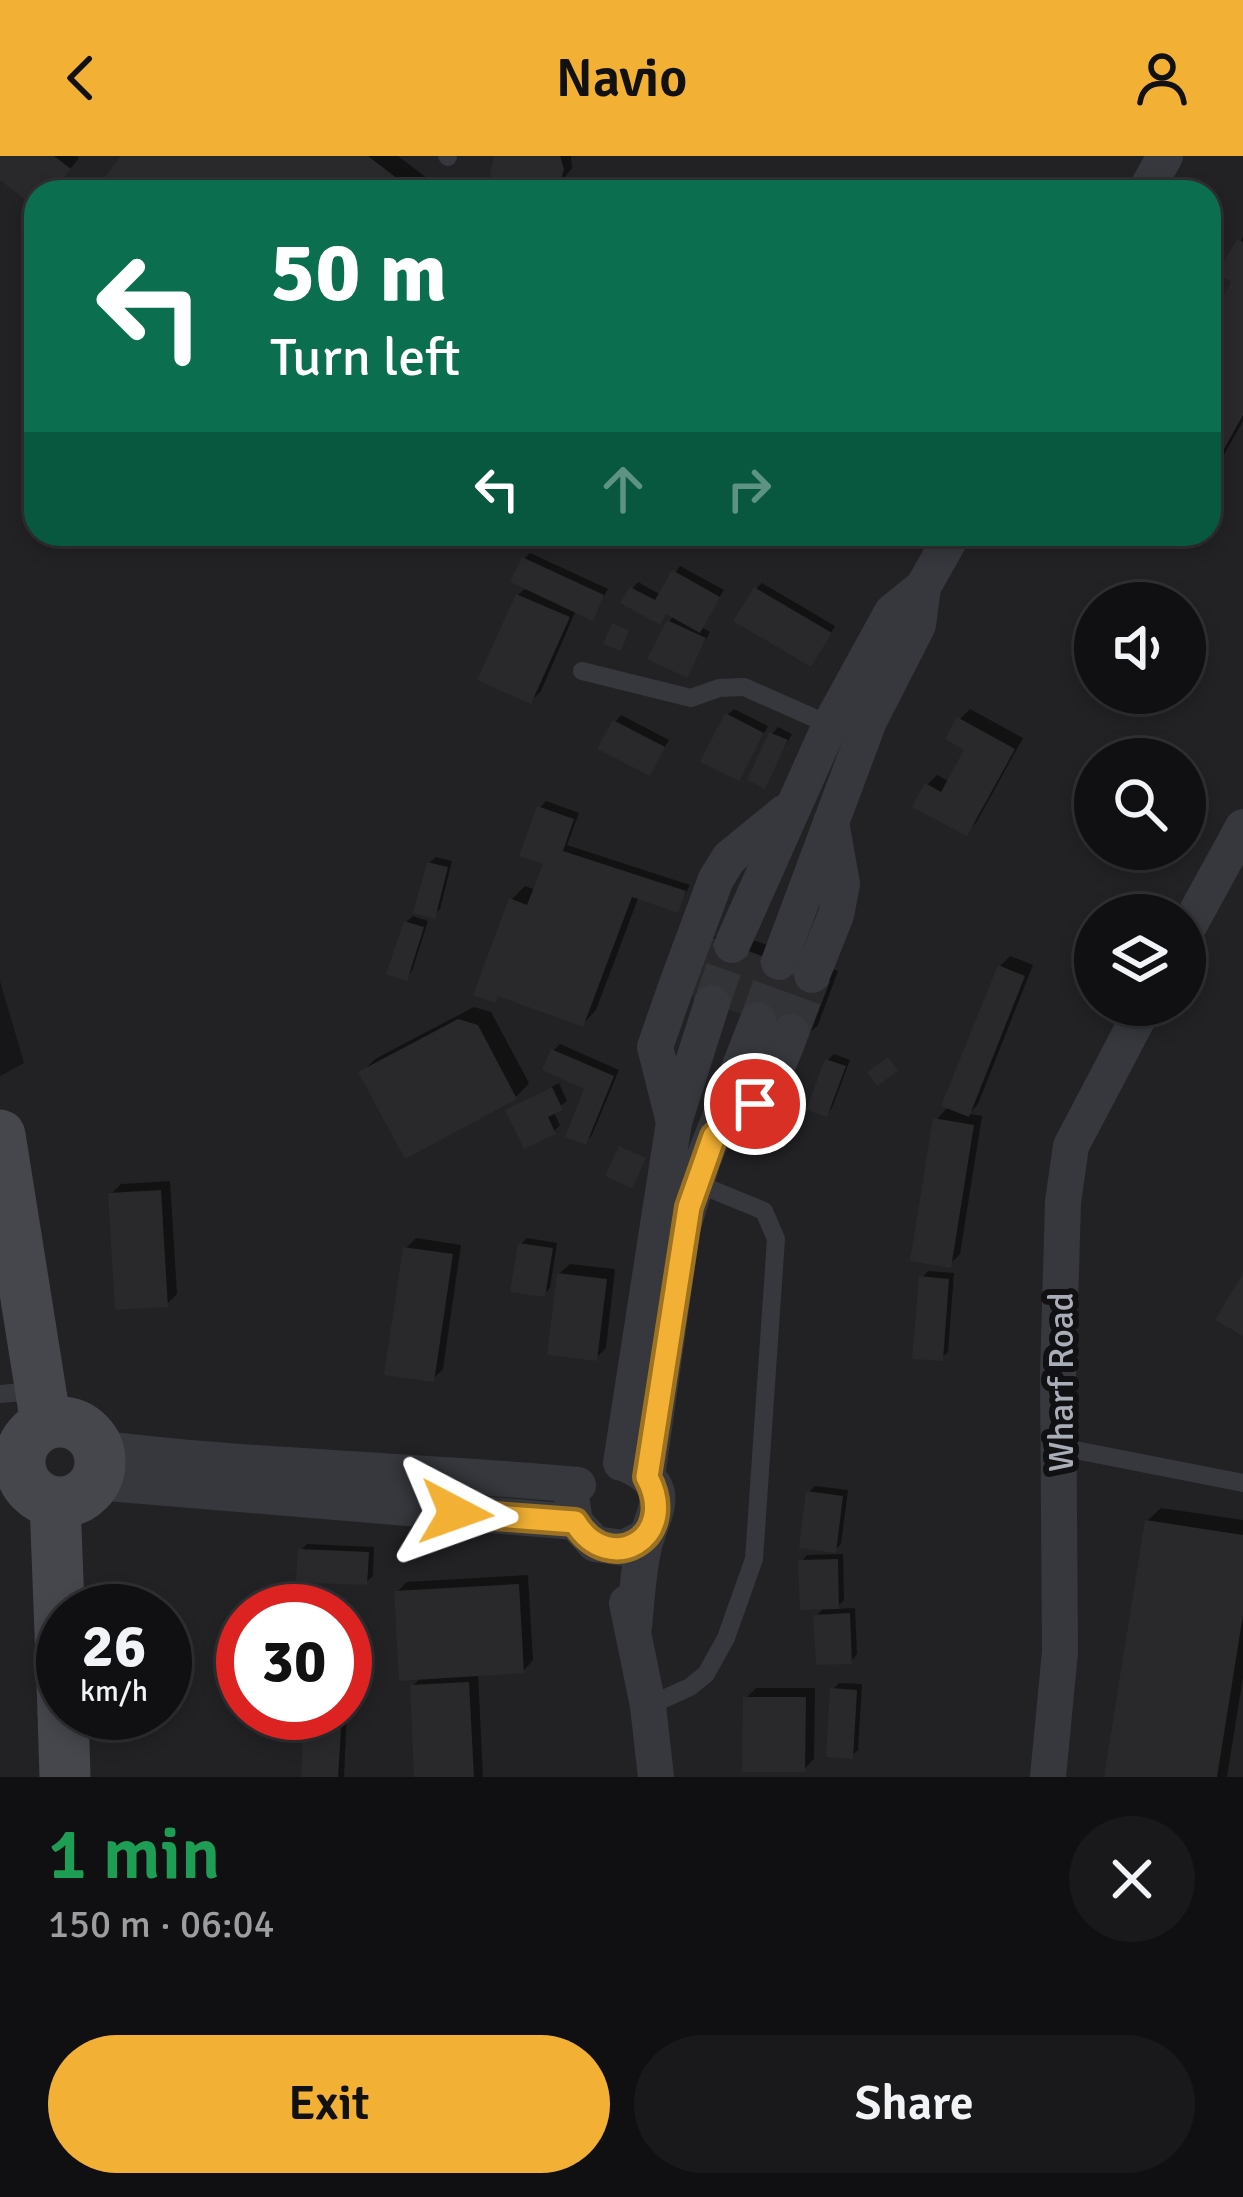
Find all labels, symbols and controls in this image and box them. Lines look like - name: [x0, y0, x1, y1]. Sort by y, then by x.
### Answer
- icon: back: [48, 45, 114, 111]
- text: Navio: [556, 45, 687, 112]
- icon: person: [1129, 45, 1195, 111]
- text: 50 m: [270, 221, 447, 325]
- icon: left: [72, 228, 228, 384]
- text: Turn left: [270, 324, 460, 391]
- icon: left: [464, 456, 530, 522]
- icon: ahead: [590, 456, 656, 522]
- icon: right: [716, 456, 782, 522]
- map controls: [1074, 582, 1206, 1026]
- button: sound: [1074, 582, 1206, 714]
- button: search: [1074, 738, 1206, 870]
- button: layers: [1074, 894, 1206, 1026]
- pin: [704, 1053, 806, 1155]
- icon: arrive: [722, 1071, 788, 1137]
- street label: Wharf Road: [1039, 1292, 1084, 1472]
- position arrow: [393, 1450, 519, 1576]
- speed limit sign: 30: [216, 1584, 372, 1740]
- text: 26: [82, 1610, 146, 1684]
- text: km/h: [80, 1673, 148, 1710]
- text: 1 min: [48, 1810, 220, 1899]
- button: close: [1069, 1816, 1195, 1942]
- text: 150 m · 06:04: [48, 1900, 275, 1948]
- button: Exit: [48, 2035, 610, 2173]
- button: Share: [634, 2035, 1195, 2173]

